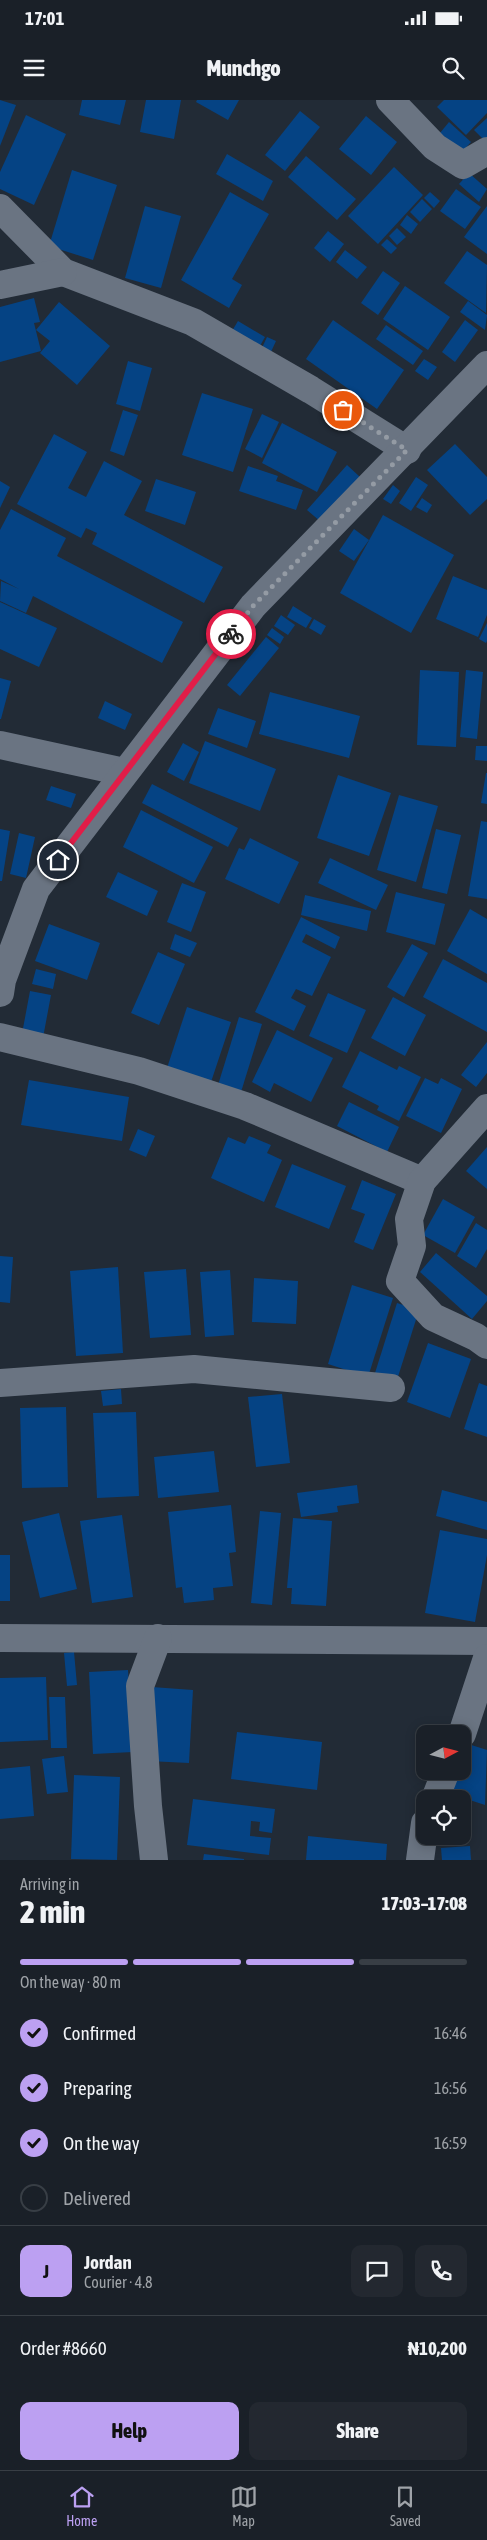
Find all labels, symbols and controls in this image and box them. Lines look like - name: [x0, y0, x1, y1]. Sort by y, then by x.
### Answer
- text: 17:01: [25, 7, 64, 29]
- icon: menu: [20, 54, 48, 82]
- icon: search: [439, 54, 467, 82]
- text: Munchgo: [206, 55, 281, 81]
- pin: [322, 389, 364, 431]
- icon: bag: [329, 396, 357, 424]
- courier: [206, 609, 256, 659]
- icon: bike: [217, 620, 245, 648]
- pin: [37, 839, 79, 881]
- icon: home: [44, 846, 72, 874]
- north arrow: [416, 1725, 471, 1780]
- map controls: [416, 1725, 471, 1845]
- button: locate: [416, 1790, 471, 1845]
- text: Arriving in: [20, 1875, 80, 1893]
- text: 17:03–17:08: [381, 1892, 467, 1914]
- text: 2 min: [20, 1893, 85, 1930]
- text: On the way · 80 m: [20, 1973, 121, 1991]
- icon: check: [20, 2019, 48, 2047]
- text: Confirmed: [63, 2022, 136, 2044]
- text: 16:46: [434, 2024, 467, 2042]
- icon: check: [20, 2074, 48, 2102]
- text: Preparing: [63, 2077, 132, 2099]
- text: 16:56: [434, 2079, 467, 2097]
- icon: check: [20, 2129, 48, 2157]
- text: On the way: [63, 2132, 140, 2154]
- text: 16:59: [434, 2134, 467, 2152]
- text: Delivered: [63, 2187, 131, 2209]
- button: chat: [351, 2245, 403, 2297]
- button: phone: [415, 2245, 467, 2297]
- text: Jordan: [84, 2251, 132, 2273]
- text: J: [43, 2260, 49, 2282]
- text: Courier · 4.8: [84, 2273, 153, 2291]
- text: Order #8660: [20, 2337, 107, 2359]
- text: ₦10,200: [408, 2337, 467, 2359]
- button: Help: [20, 2402, 239, 2460]
- button: Share: [249, 2402, 467, 2460]
- tab: Home: [66, 2483, 97, 2529]
- tab: Map: [230, 2483, 258, 2529]
- tab: Saved: [390, 2483, 421, 2529]

